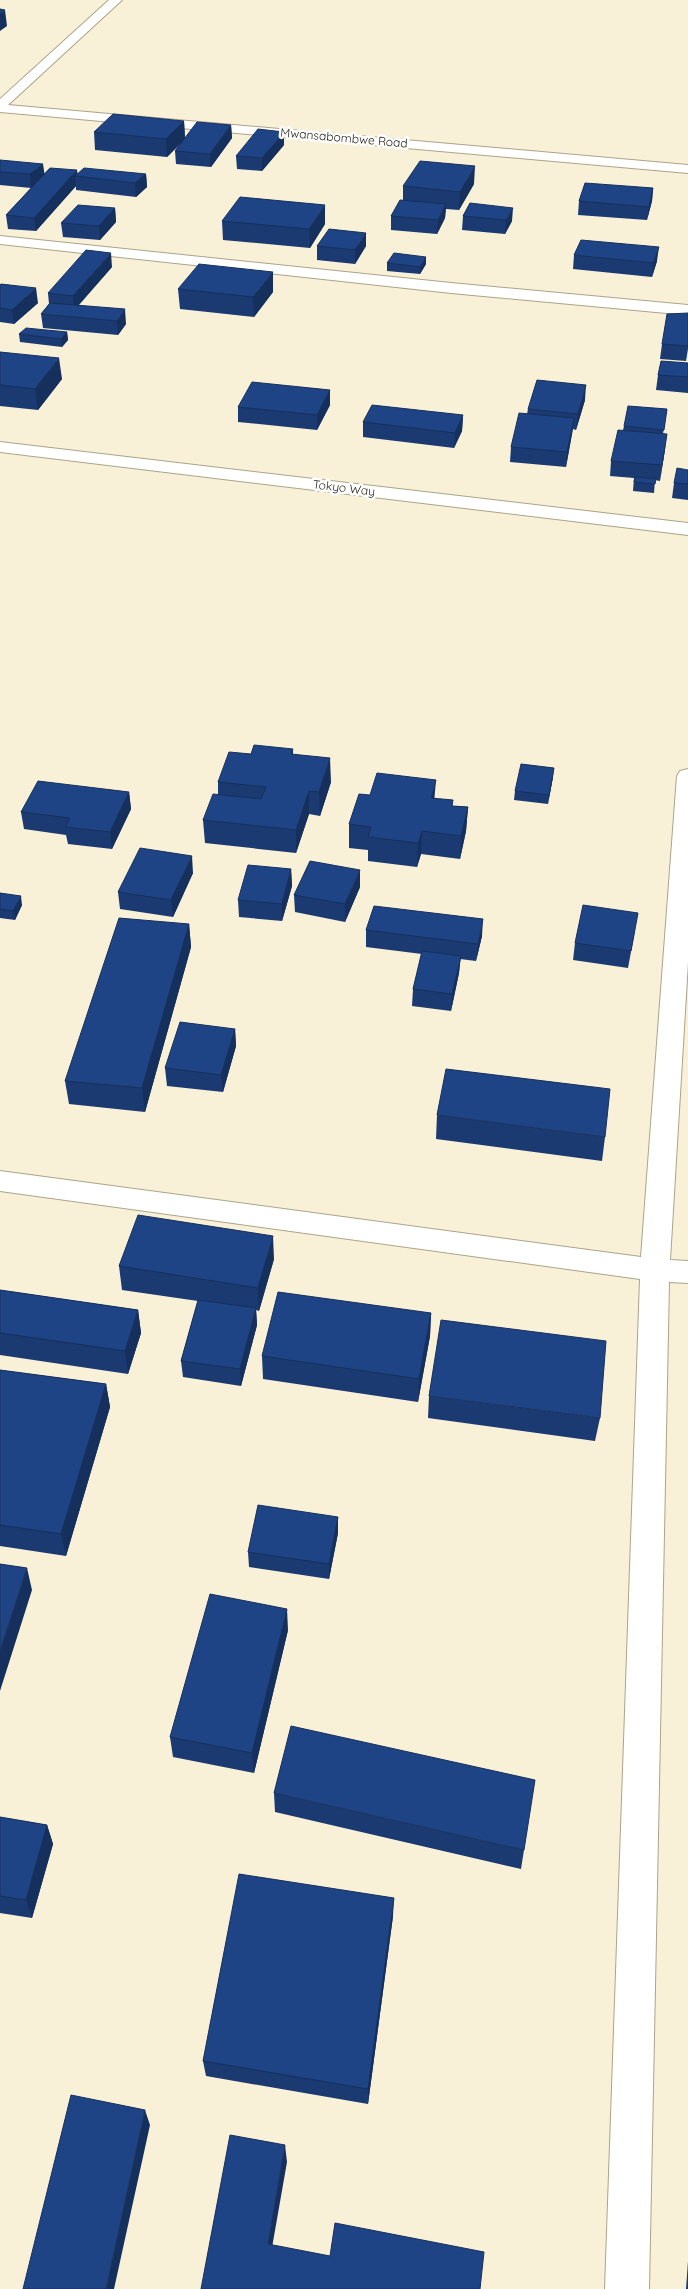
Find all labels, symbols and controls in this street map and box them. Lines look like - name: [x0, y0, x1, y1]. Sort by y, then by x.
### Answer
- street label: Mwansabombwe Road: [280, 124, 408, 151]
- street label: Tokyo Way: [312, 476, 376, 499]

